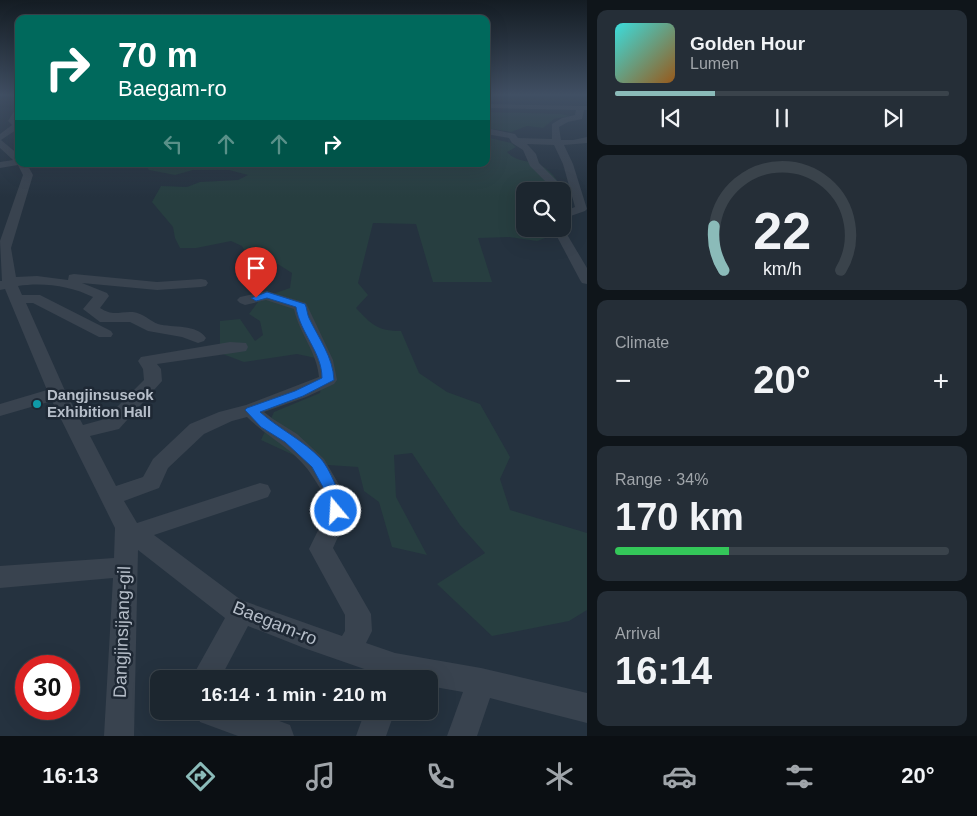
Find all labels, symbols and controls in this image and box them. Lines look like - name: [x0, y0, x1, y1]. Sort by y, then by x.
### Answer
- text: Golden Hour: [690, 33, 805, 54]
- icon: right: [35, 35, 100, 100]
- text: 70 m: [118, 35, 198, 74]
- text: Lumen: [690, 55, 739, 72]
- text: Baegam-ro: [118, 76, 227, 101]
- icon: previous: [657, 104, 685, 132]
- icon: pause: [768, 104, 796, 132]
- icon: next: [879, 104, 907, 132]
- icon: left: [159, 130, 187, 158]
- icon: ahead: [212, 130, 240, 158]
- icon: ahead: [265, 130, 293, 158]
- icon: right: [318, 130, 346, 158]
- map controls: [516, 182, 571, 237]
- button: search: [516, 182, 571, 237]
- text: 22: [753, 202, 811, 260]
- pin: [235, 247, 277, 298]
- icon: arrive: [242, 254, 270, 282]
- text: km/h: [763, 259, 801, 279]
- text: Climate: [615, 334, 669, 351]
- text: 20°: [753, 359, 811, 401]
- text: −: [615, 365, 631, 396]
- text: +: [933, 365, 949, 396]
- place label: Dangjinsuseok Exhibition Hall: [47, 386, 154, 420]
- marker: Dangjinsuseok Exhibition Hall: [31, 398, 43, 410]
- text: Range · 34%: [615, 471, 708, 488]
- position arrow: [309, 484, 361, 536]
- text: 170 km: [615, 496, 744, 538]
- street label: Dangjinsijang-gil: [110, 566, 134, 698]
- street label: Baegam-ro: [230, 597, 320, 649]
- text: Arrival: [615, 625, 660, 642]
- text: 16:14: [615, 650, 712, 692]
- speed limit sign: 30: [15, 655, 80, 720]
- text: 16:14 · 1 min · 210 m: [201, 684, 387, 705]
- icon: directions: [183, 759, 218, 794]
- icon: music: [303, 759, 338, 794]
- icon: phone: [423, 759, 458, 794]
- icon: climate: [542, 759, 577, 794]
- icon: car: [662, 759, 697, 794]
- icon: filters: [782, 759, 817, 794]
- text: 16:13: [42, 763, 99, 788]
- text: 20°: [901, 763, 935, 788]

